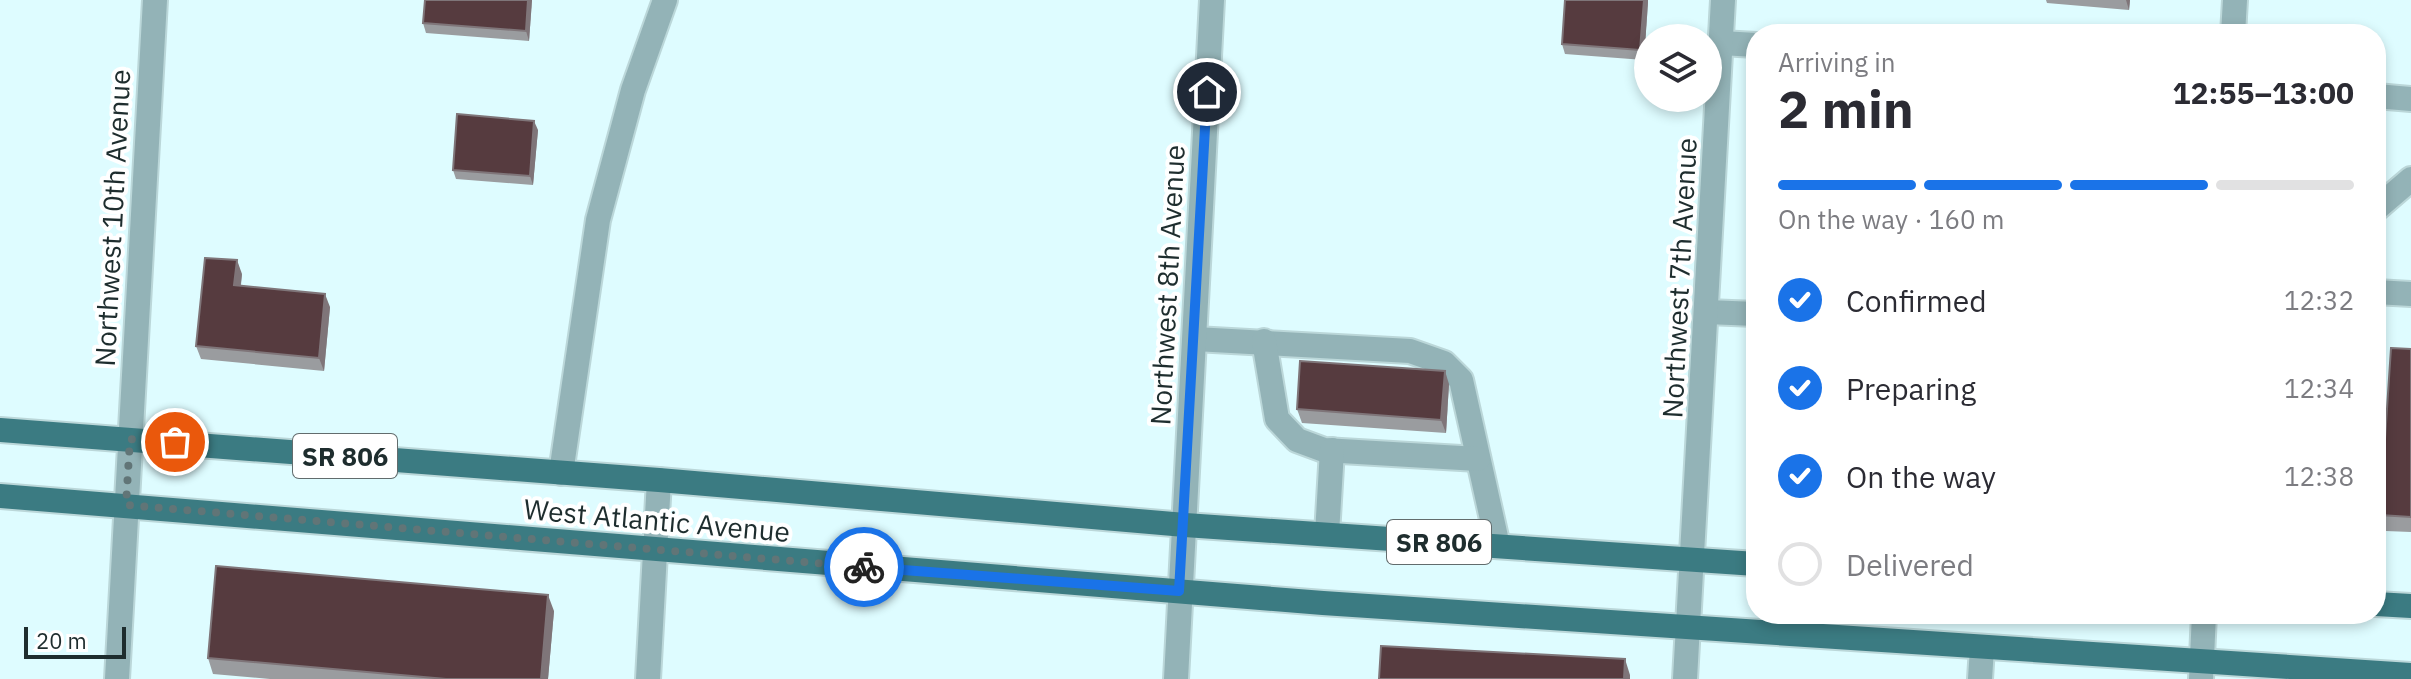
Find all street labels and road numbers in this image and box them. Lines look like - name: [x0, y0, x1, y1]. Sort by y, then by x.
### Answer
- street label: Northwest 10th Avenue: [86, 68, 138, 368]
- street label: Northwest 7th Avenue: [1653, 137, 1705, 419]
- street label: Northwest 8th Avenue: [1141, 144, 1193, 426]
- road number: SR 806: [293, 434, 397, 478]
- street label: West Atlantic Avenue: [522, 490, 792, 550]
- road number: SR 806: [1387, 520, 1491, 564]

